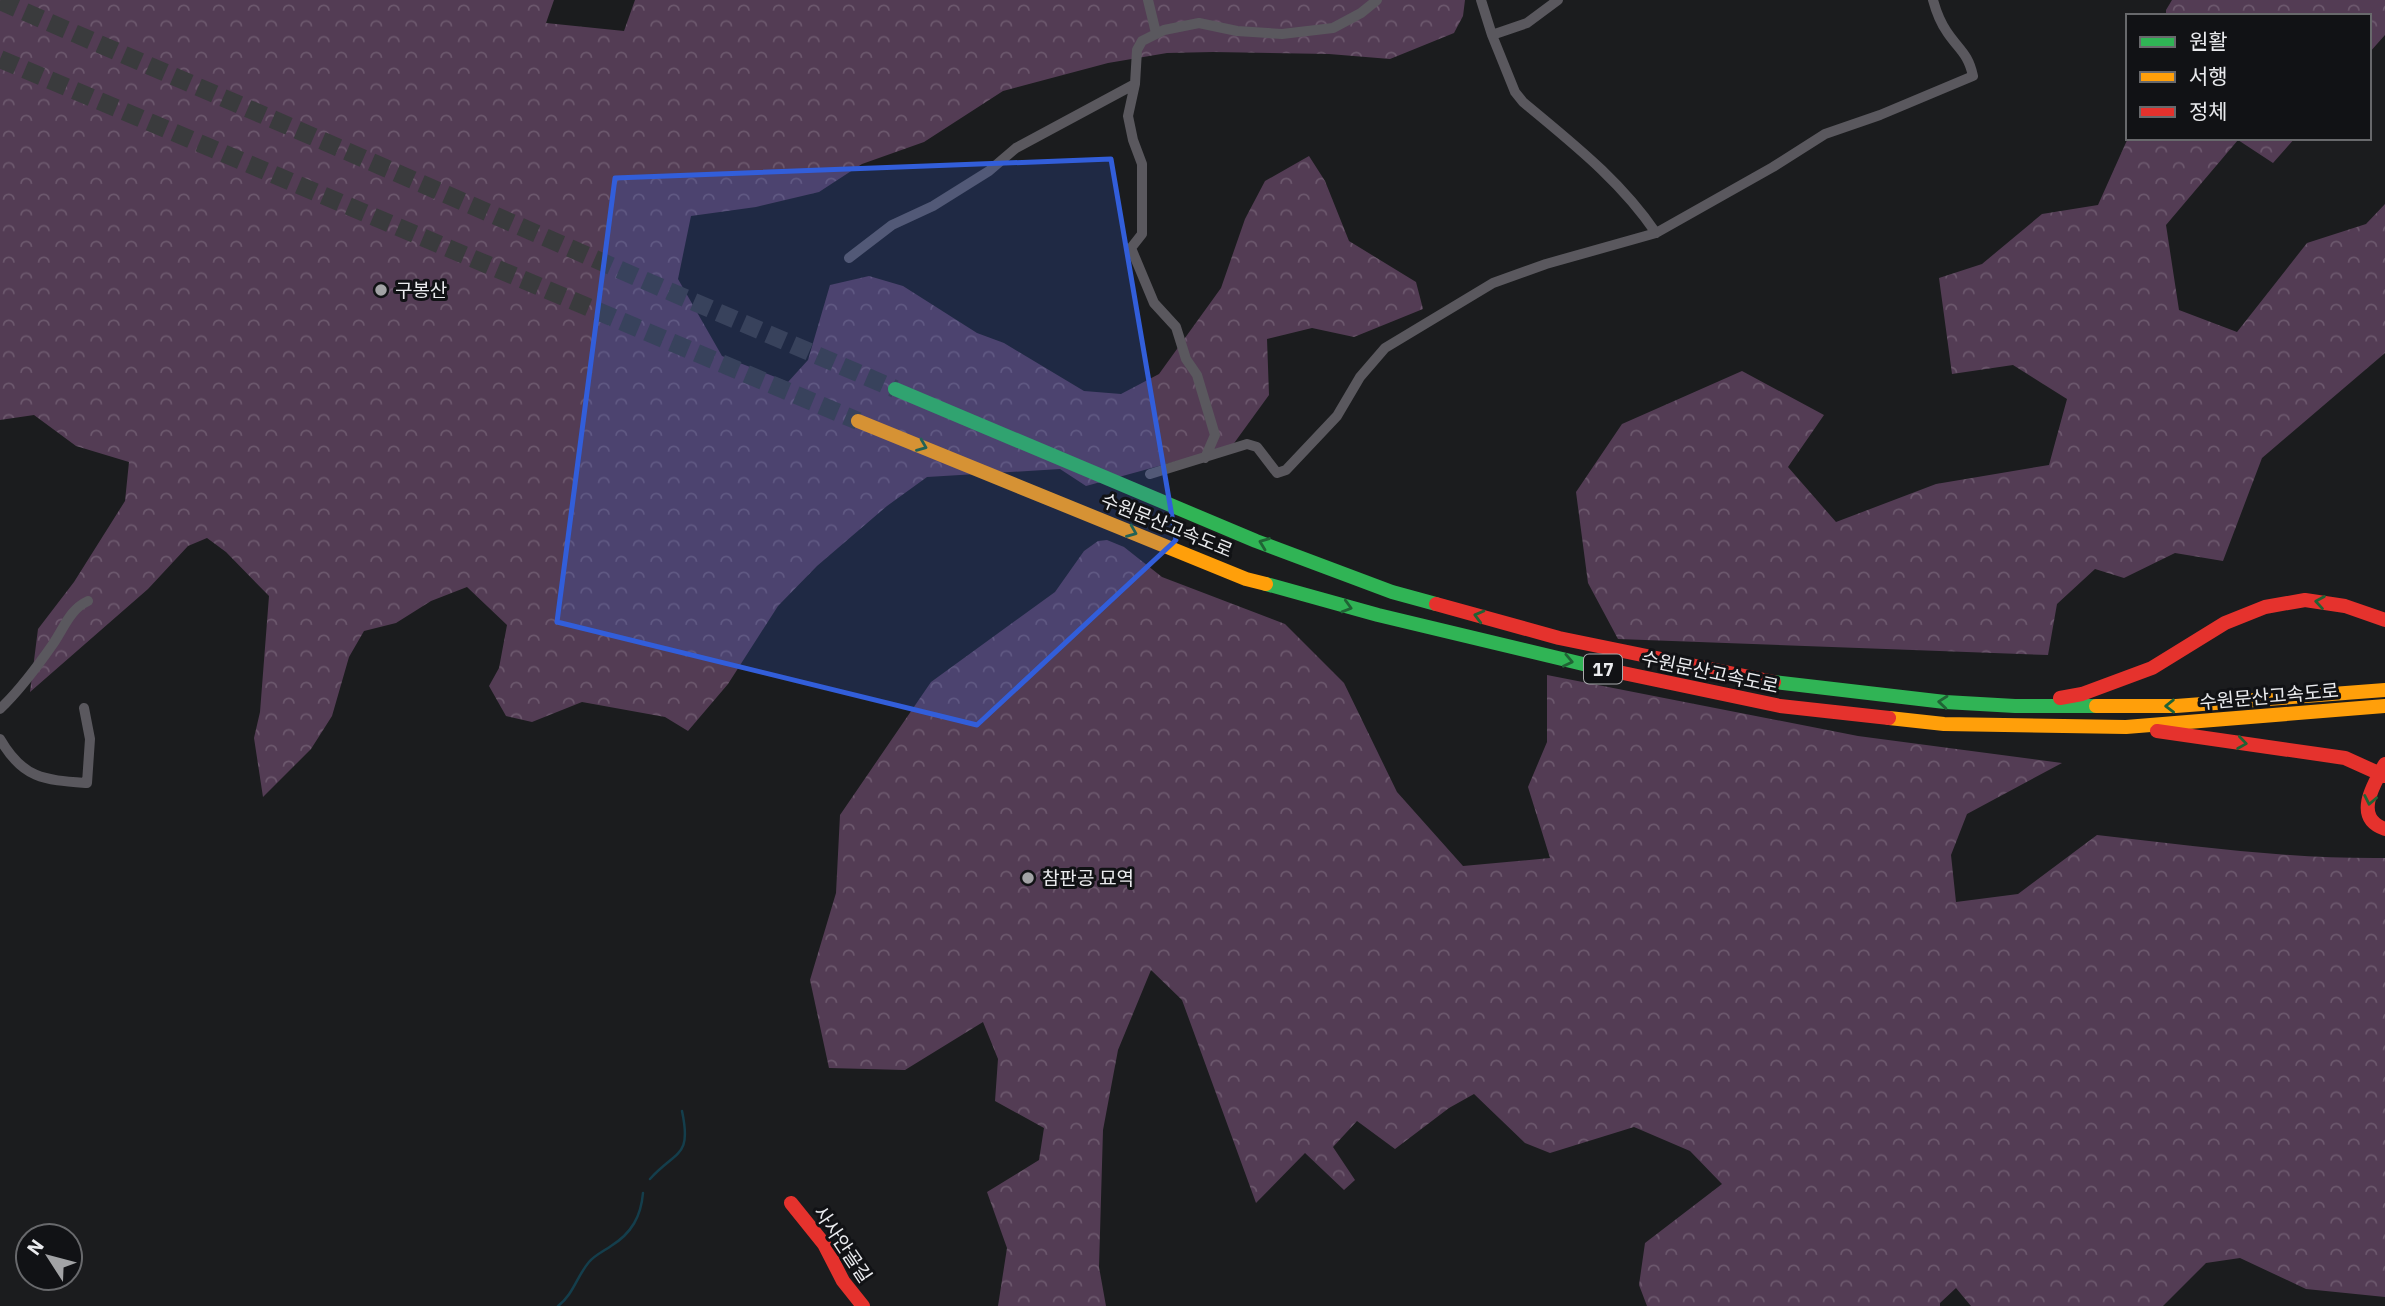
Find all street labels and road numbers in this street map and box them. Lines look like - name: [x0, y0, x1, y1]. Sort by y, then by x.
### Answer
- street label: 수원문산고속도로: [1098, 488, 1236, 562]
- street label: 수원문산고속도로: [1639, 646, 1781, 698]
- road number: 17: [1584, 654, 1622, 684]
- street label: 수원문산고속도로: [2198, 678, 2340, 714]
- street label: 사사안골길: [809, 1201, 877, 1287]

